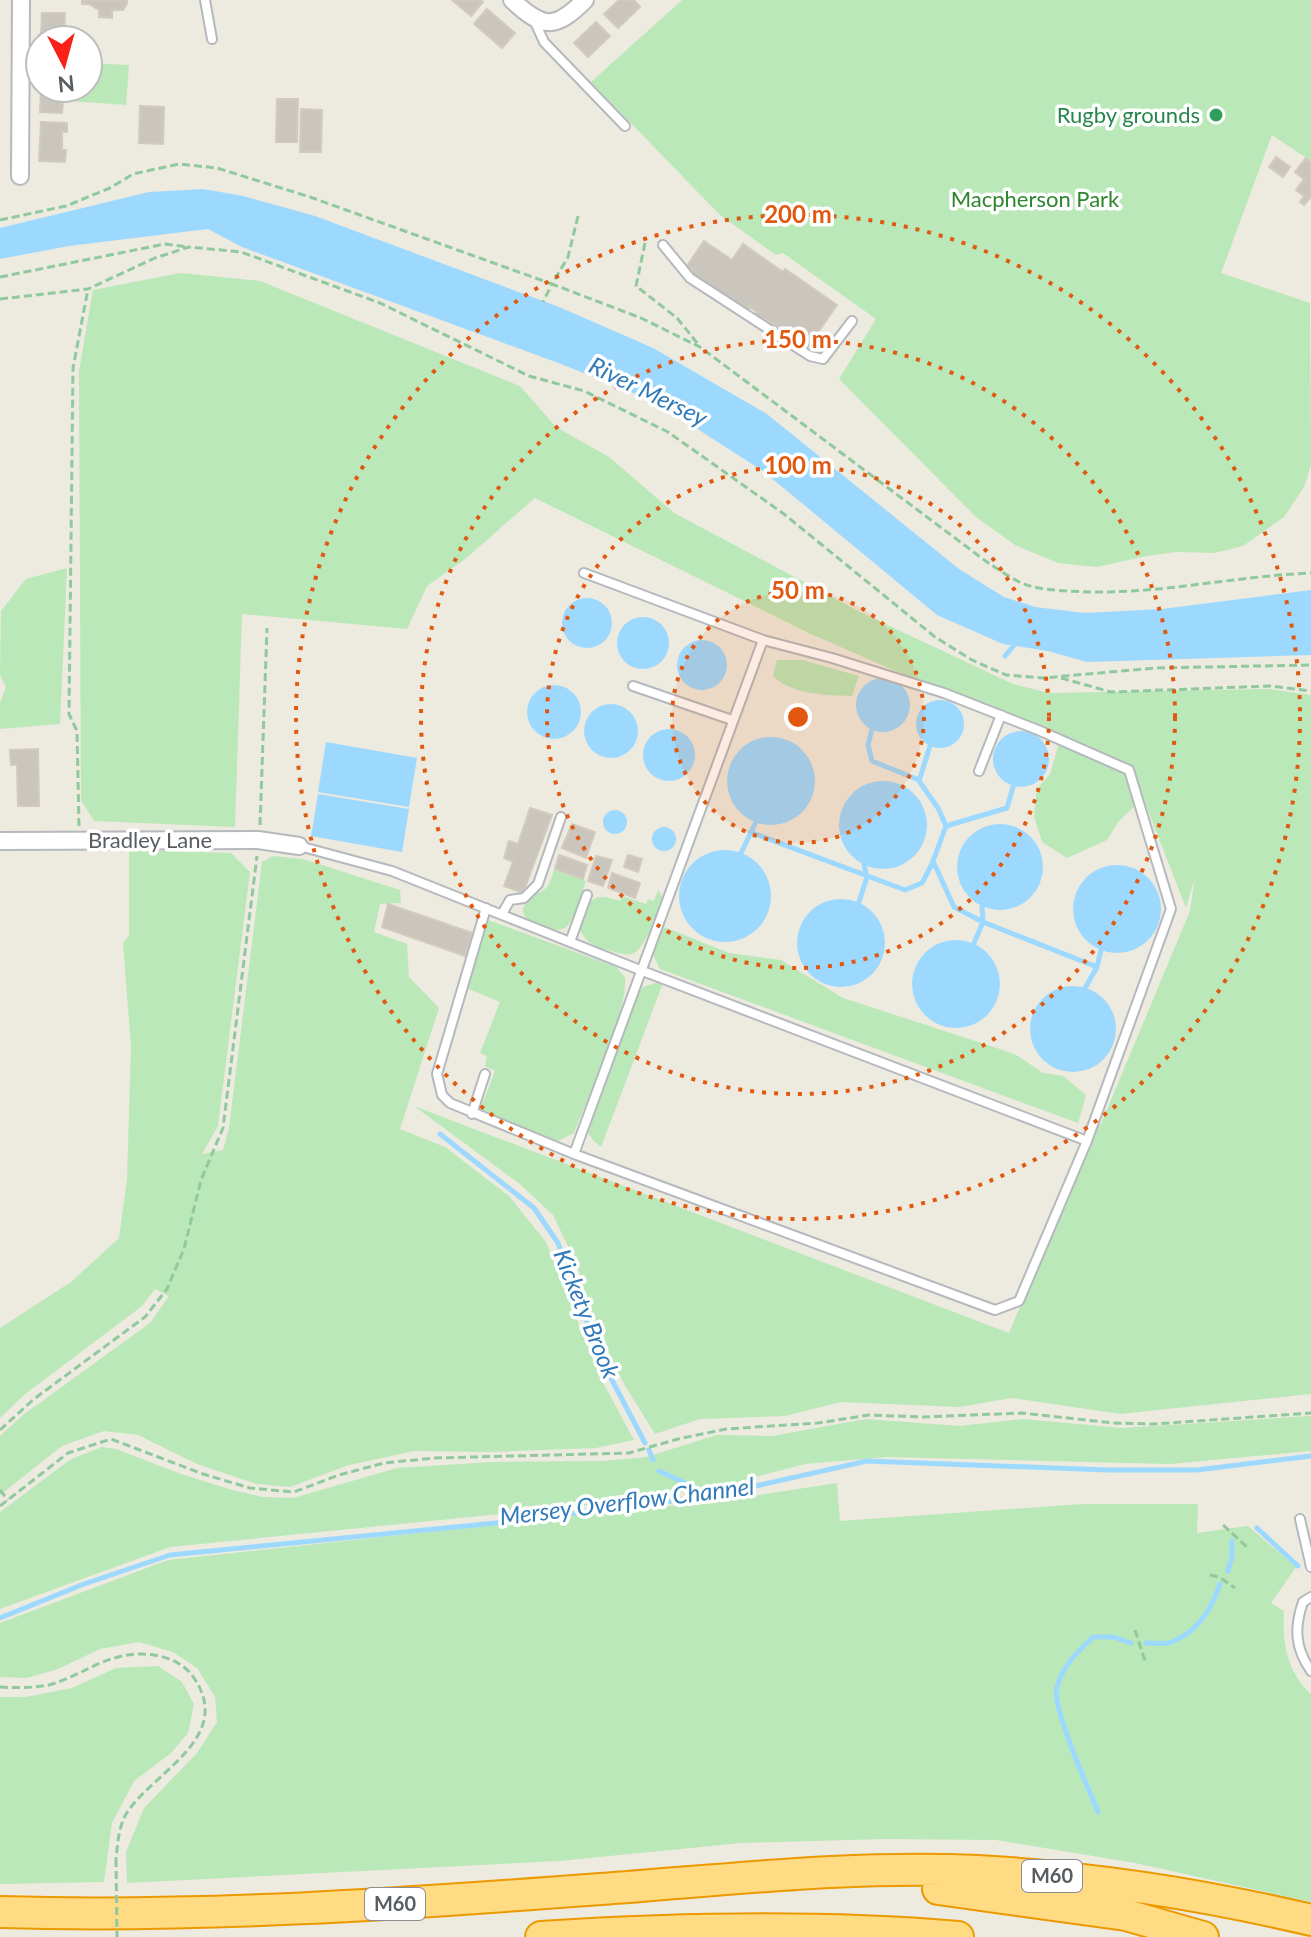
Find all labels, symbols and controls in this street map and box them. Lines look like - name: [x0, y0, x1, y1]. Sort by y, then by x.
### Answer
- north arrow: [24, 24, 104, 104]
- text: N: [56, 70, 76, 99]
- place label: Rugby grounds: [1057, 101, 1200, 128]
- marker: Rugby grounds: [1207, 106, 1225, 124]
- park label: Macpherson Park: [951, 185, 1120, 212]
- text: 200 m: [764, 199, 832, 228]
- text: 150 m: [764, 324, 832, 353]
- water label: River Mersey: [585, 350, 713, 432]
- text: 100 m: [764, 450, 832, 479]
- text: 50 m: [771, 575, 825, 604]
- centre of rings: [784, 703, 812, 731]
- street label: Bradley Lane: [88, 826, 212, 853]
- water label: Kickety Brook: [548, 1245, 627, 1383]
- water label: Mersey Overflow Channel: [498, 1470, 756, 1531]
- road number: M60: [1022, 1860, 1082, 1892]
- road number: M60: [365, 1888, 425, 1920]

